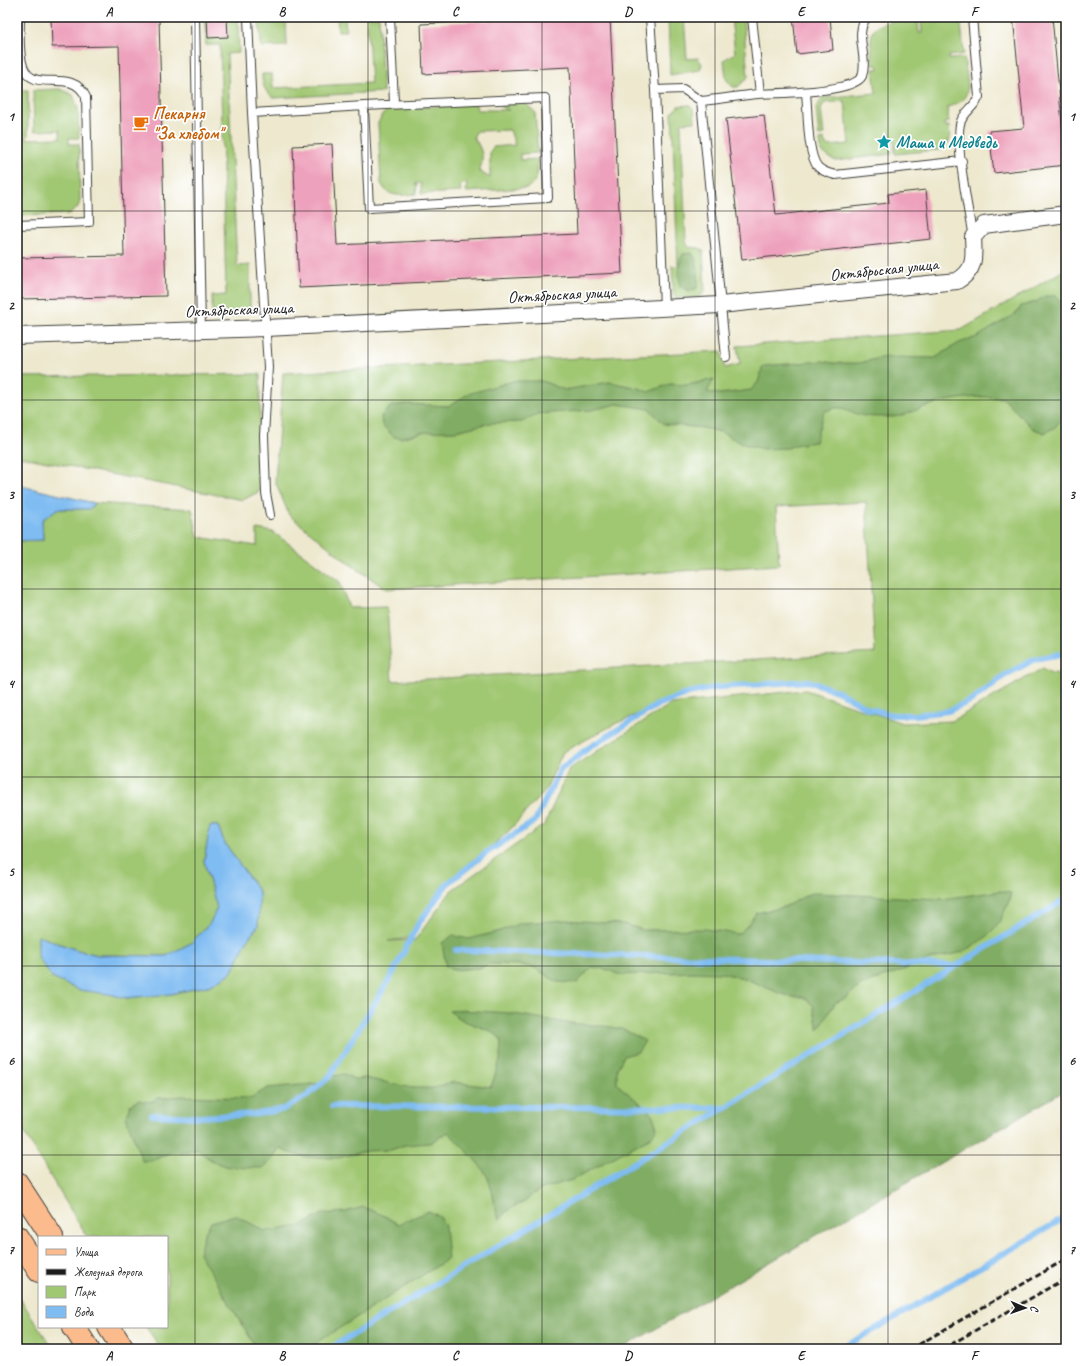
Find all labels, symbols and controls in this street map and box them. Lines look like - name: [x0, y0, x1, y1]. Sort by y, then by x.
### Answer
- text: A: [106, 4, 114, 20]
- text: B: [279, 4, 287, 20]
- text: C: [452, 4, 460, 20]
- text: D: [624, 4, 633, 20]
- text: E: [798, 4, 807, 20]
- text: F: [971, 4, 980, 20]
- place label: Пекарня "За хлебом": [153, 103, 227, 144]
- text: 1: [8, 109, 16, 125]
- text: 1: [1069, 109, 1077, 125]
- cafe icon: Пекарня "За хлебом": [132, 114, 150, 132]
- place label: Маша и Медведь: [896, 132, 998, 153]
- place icon: Маша и Медведь: [875, 133, 893, 151]
- street label: Октябрьская улица: [829, 253, 941, 286]
- street label: Октябрьская улица: [507, 281, 619, 308]
- street label: Октябрьская улица: [184, 297, 296, 322]
- text: 2: [8, 298, 15, 314]
- text: 2: [1069, 298, 1076, 314]
- text: 3: [8, 487, 15, 503]
- text: 3: [1069, 487, 1076, 503]
- text: 4: [8, 676, 16, 692]
- text: 4: [1069, 676, 1077, 692]
- text: 5: [8, 864, 15, 880]
- text: 5: [1069, 864, 1076, 880]
- text: 6: [8, 1053, 15, 1069]
- text: 6: [1069, 1053, 1076, 1069]
- legend: [38, 1236, 168, 1328]
- text: 7: [8, 1242, 15, 1258]
- text: 7: [1069, 1242, 1076, 1258]
- text: Улица: [74, 1244, 99, 1260]
- text: Железная дорога: [74, 1264, 143, 1280]
- text: Парк: [74, 1284, 97, 1300]
- north arrow: [1005, 1288, 1045, 1328]
- text: Вода: [74, 1304, 95, 1320]
- text: С: [1028, 1305, 1042, 1313]
- text: A: [106, 1348, 114, 1364]
- text: B: [279, 1348, 287, 1364]
- text: C: [452, 1348, 460, 1364]
- text: D: [624, 1348, 633, 1364]
- text: E: [798, 1348, 807, 1364]
- text: F: [971, 1348, 980, 1364]

